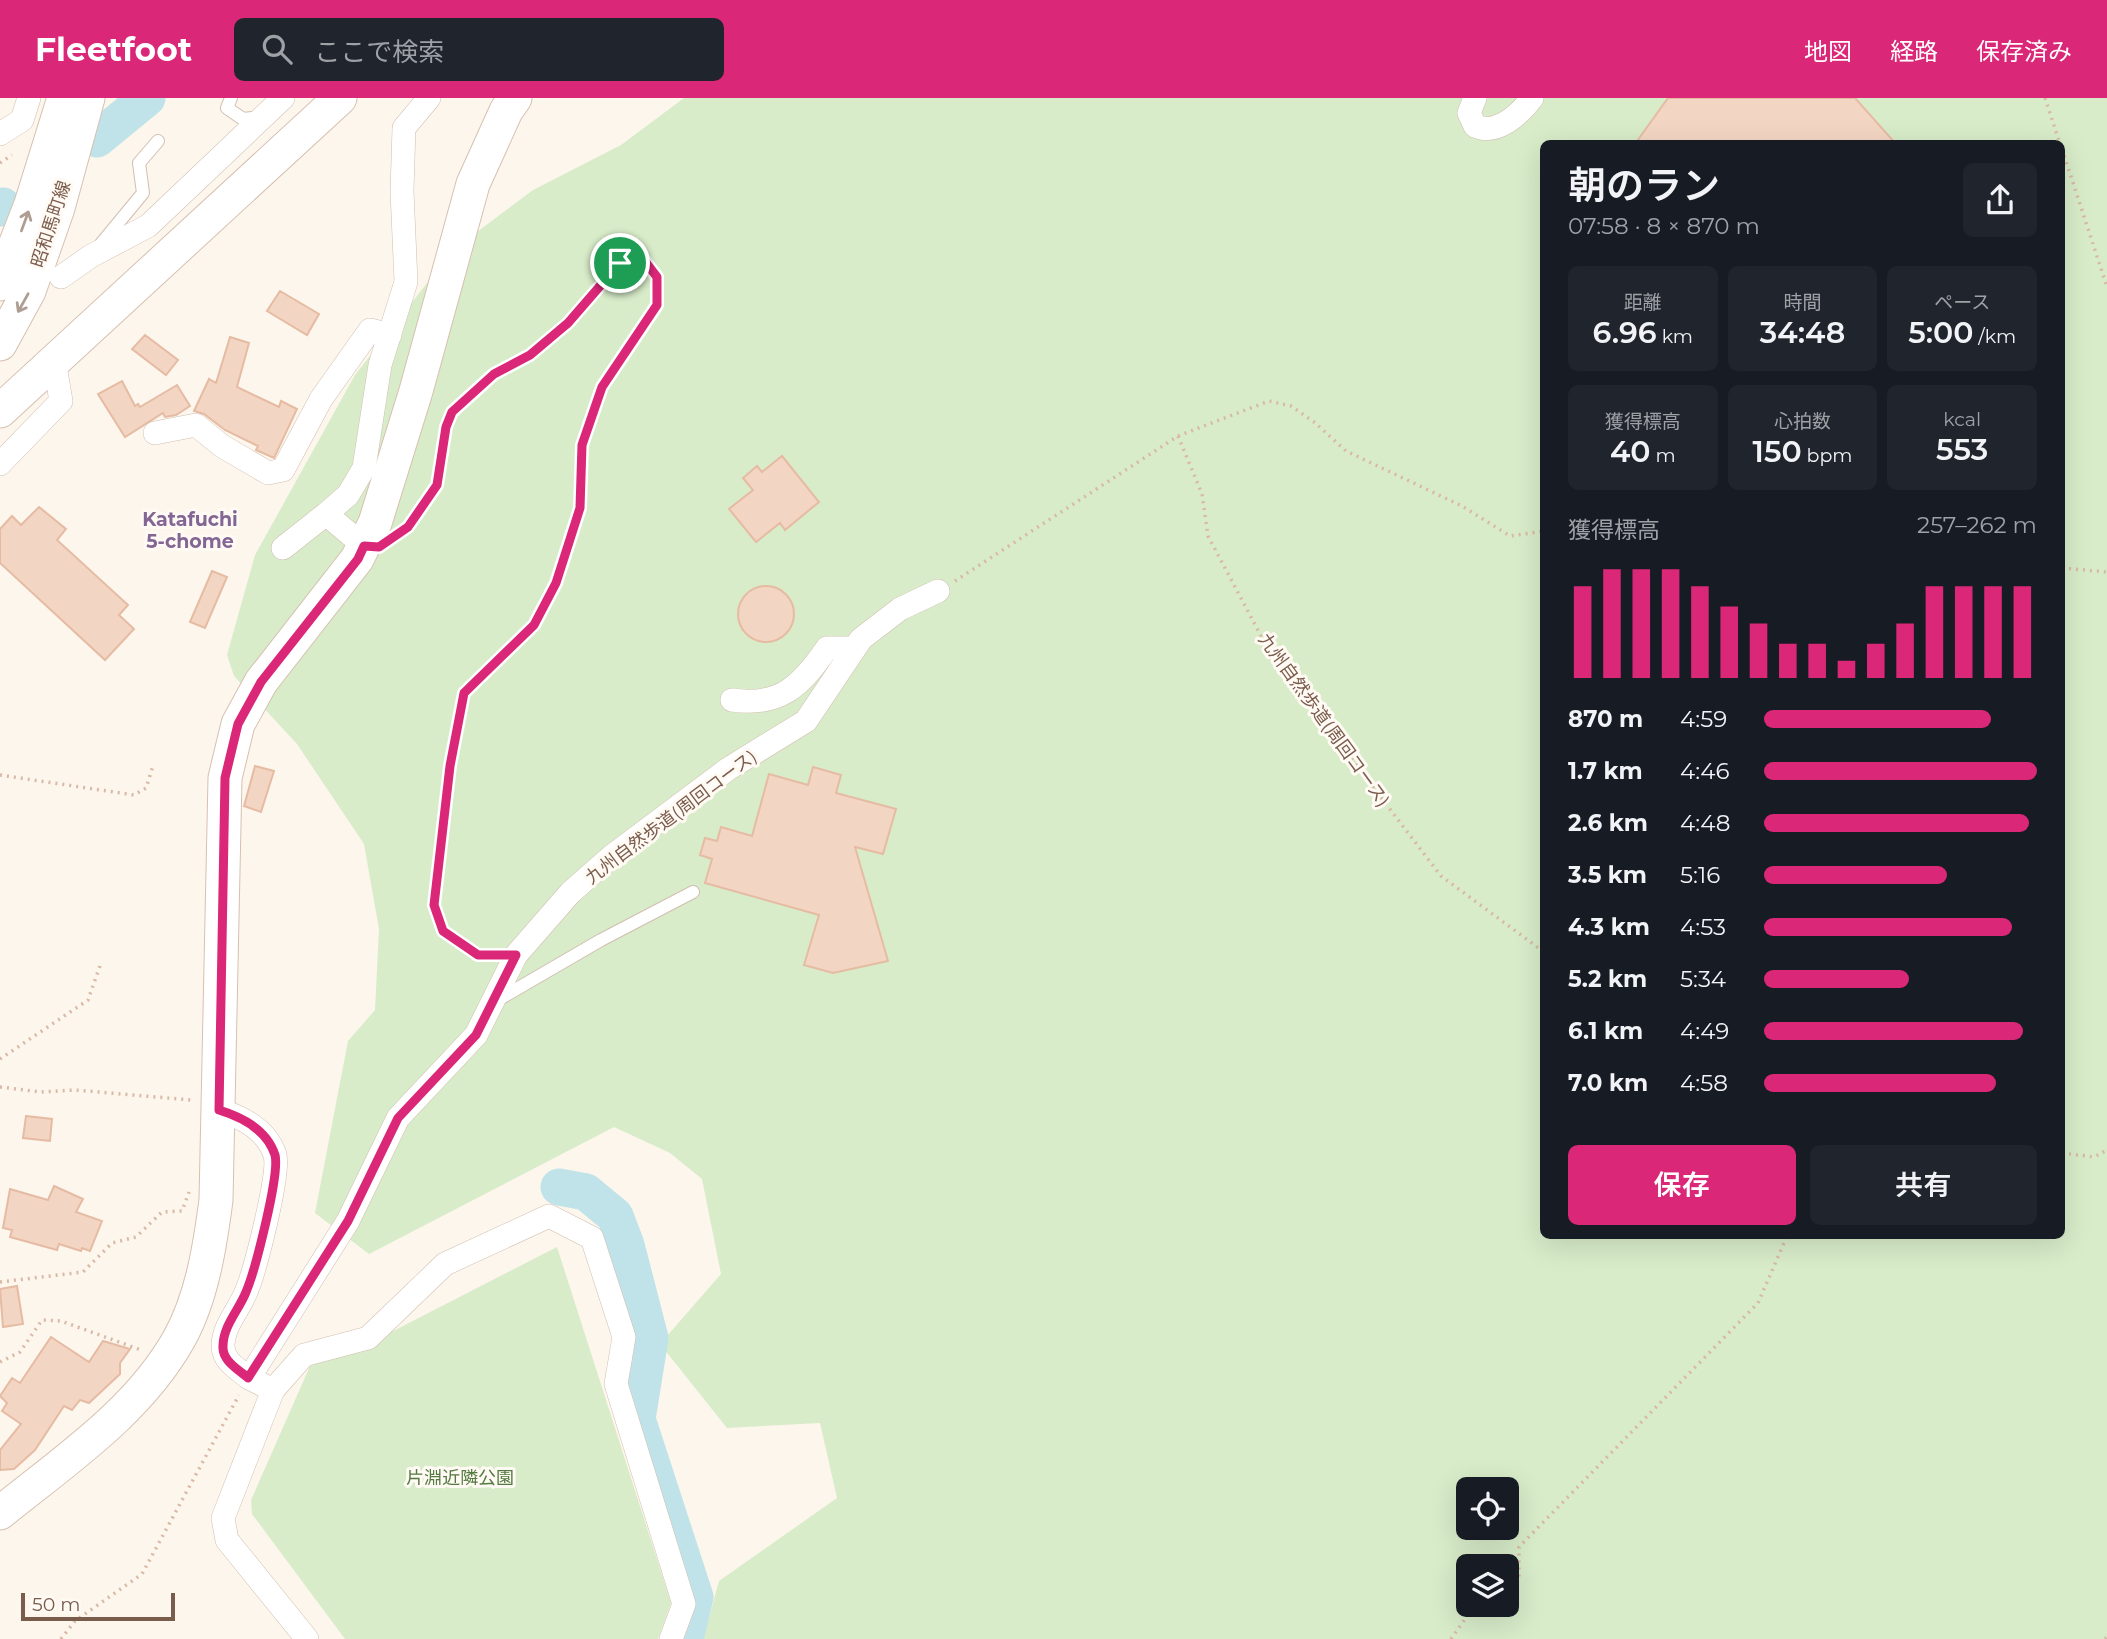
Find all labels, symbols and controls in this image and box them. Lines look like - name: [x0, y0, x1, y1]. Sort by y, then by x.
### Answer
- search box: [234, 18, 724, 81]
- text: Fleetfoot: [35, 29, 192, 69]
- icon: search: [258, 30, 296, 68]
- text: ここで検索: [314, 36, 444, 68]
- text: 地図: [1804, 37, 1852, 66]
- text: 経路: [1890, 37, 1938, 66]
- text: 保存済み: [1976, 37, 2072, 66]
- text: 朝のラン: [1568, 162, 1720, 209]
- button: share: [1963, 163, 2037, 237]
- street label: 昭和馬町線: [27, 178, 75, 270]
- one-way arrow: [20, 210, 32, 232]
- text: 07:58 · 8 × 870 m: [1568, 212, 1760, 240]
- pin: [590, 233, 650, 293]
- icon: arrive: [601, 244, 639, 282]
- text: 距離: [1624, 291, 1662, 314]
- text: 時間: [1783, 291, 1822, 314]
- text: ペース: [1934, 291, 1990, 314]
- one-way arrow: [16, 292, 30, 312]
- text: 6.96: [1593, 314, 1657, 351]
- text: 34:48: [1760, 314, 1845, 351]
- text: 5:00: [1908, 314, 1973, 351]
- text: km: [1657, 325, 1693, 348]
- text: /km: [1973, 325, 2016, 348]
- text: kcal: [1943, 408, 1981, 431]
- text: 獲得標高: [1605, 410, 1681, 433]
- text: 心拍数: [1774, 410, 1831, 433]
- text: 553: [1936, 431, 1988, 468]
- text: 40: [1610, 433, 1651, 470]
- text: 150: [1752, 433, 1802, 470]
- text: m: [1651, 444, 1676, 467]
- text: bpm: [1802, 444, 1853, 467]
- district label: Katafuchi 5-chome: [142, 508, 238, 553]
- text: 257–262 m: [1917, 511, 2037, 539]
- text: 獲得標高: [1568, 516, 1660, 544]
- street label: 九州自然歩道(周回コース): [1254, 629, 1394, 811]
- text: 870 m: [1568, 705, 1643, 733]
- text: 4:59: [1680, 705, 1727, 733]
- street label: 九州自然歩道(周回コース): [581, 745, 761, 889]
- text: 1.7 km: [1568, 757, 1643, 785]
- text: 4:46: [1680, 757, 1729, 785]
- text: 2.6 km: [1568, 809, 1648, 837]
- text: 4:48: [1680, 809, 1730, 837]
- text: 3.5 km: [1568, 861, 1647, 889]
- text: 5:16: [1680, 861, 1720, 889]
- text: 4.3 km: [1568, 913, 1650, 941]
- text: 4:53: [1680, 913, 1726, 941]
- text: 5.2 km: [1568, 965, 1647, 993]
- text: 5:34: [1680, 965, 1726, 993]
- text: 6.1 km: [1568, 1017, 1643, 1045]
- text: 4:49: [1680, 1017, 1729, 1045]
- text: 7.0 km: [1568, 1069, 1648, 1097]
- text: 4:58: [1680, 1069, 1728, 1097]
- button: 保存: [1568, 1145, 1796, 1225]
- button: 共有: [1810, 1145, 2037, 1225]
- park label: 片淵近隣公園: [406, 1467, 514, 1489]
- map controls: [1456, 1477, 1519, 1617]
- button: locate: [1456, 1477, 1519, 1540]
- button: layers: [1456, 1554, 1519, 1617]
- scale bar: [21, 1590, 175, 1622]
- text: 50 m: [32, 1593, 80, 1616]

